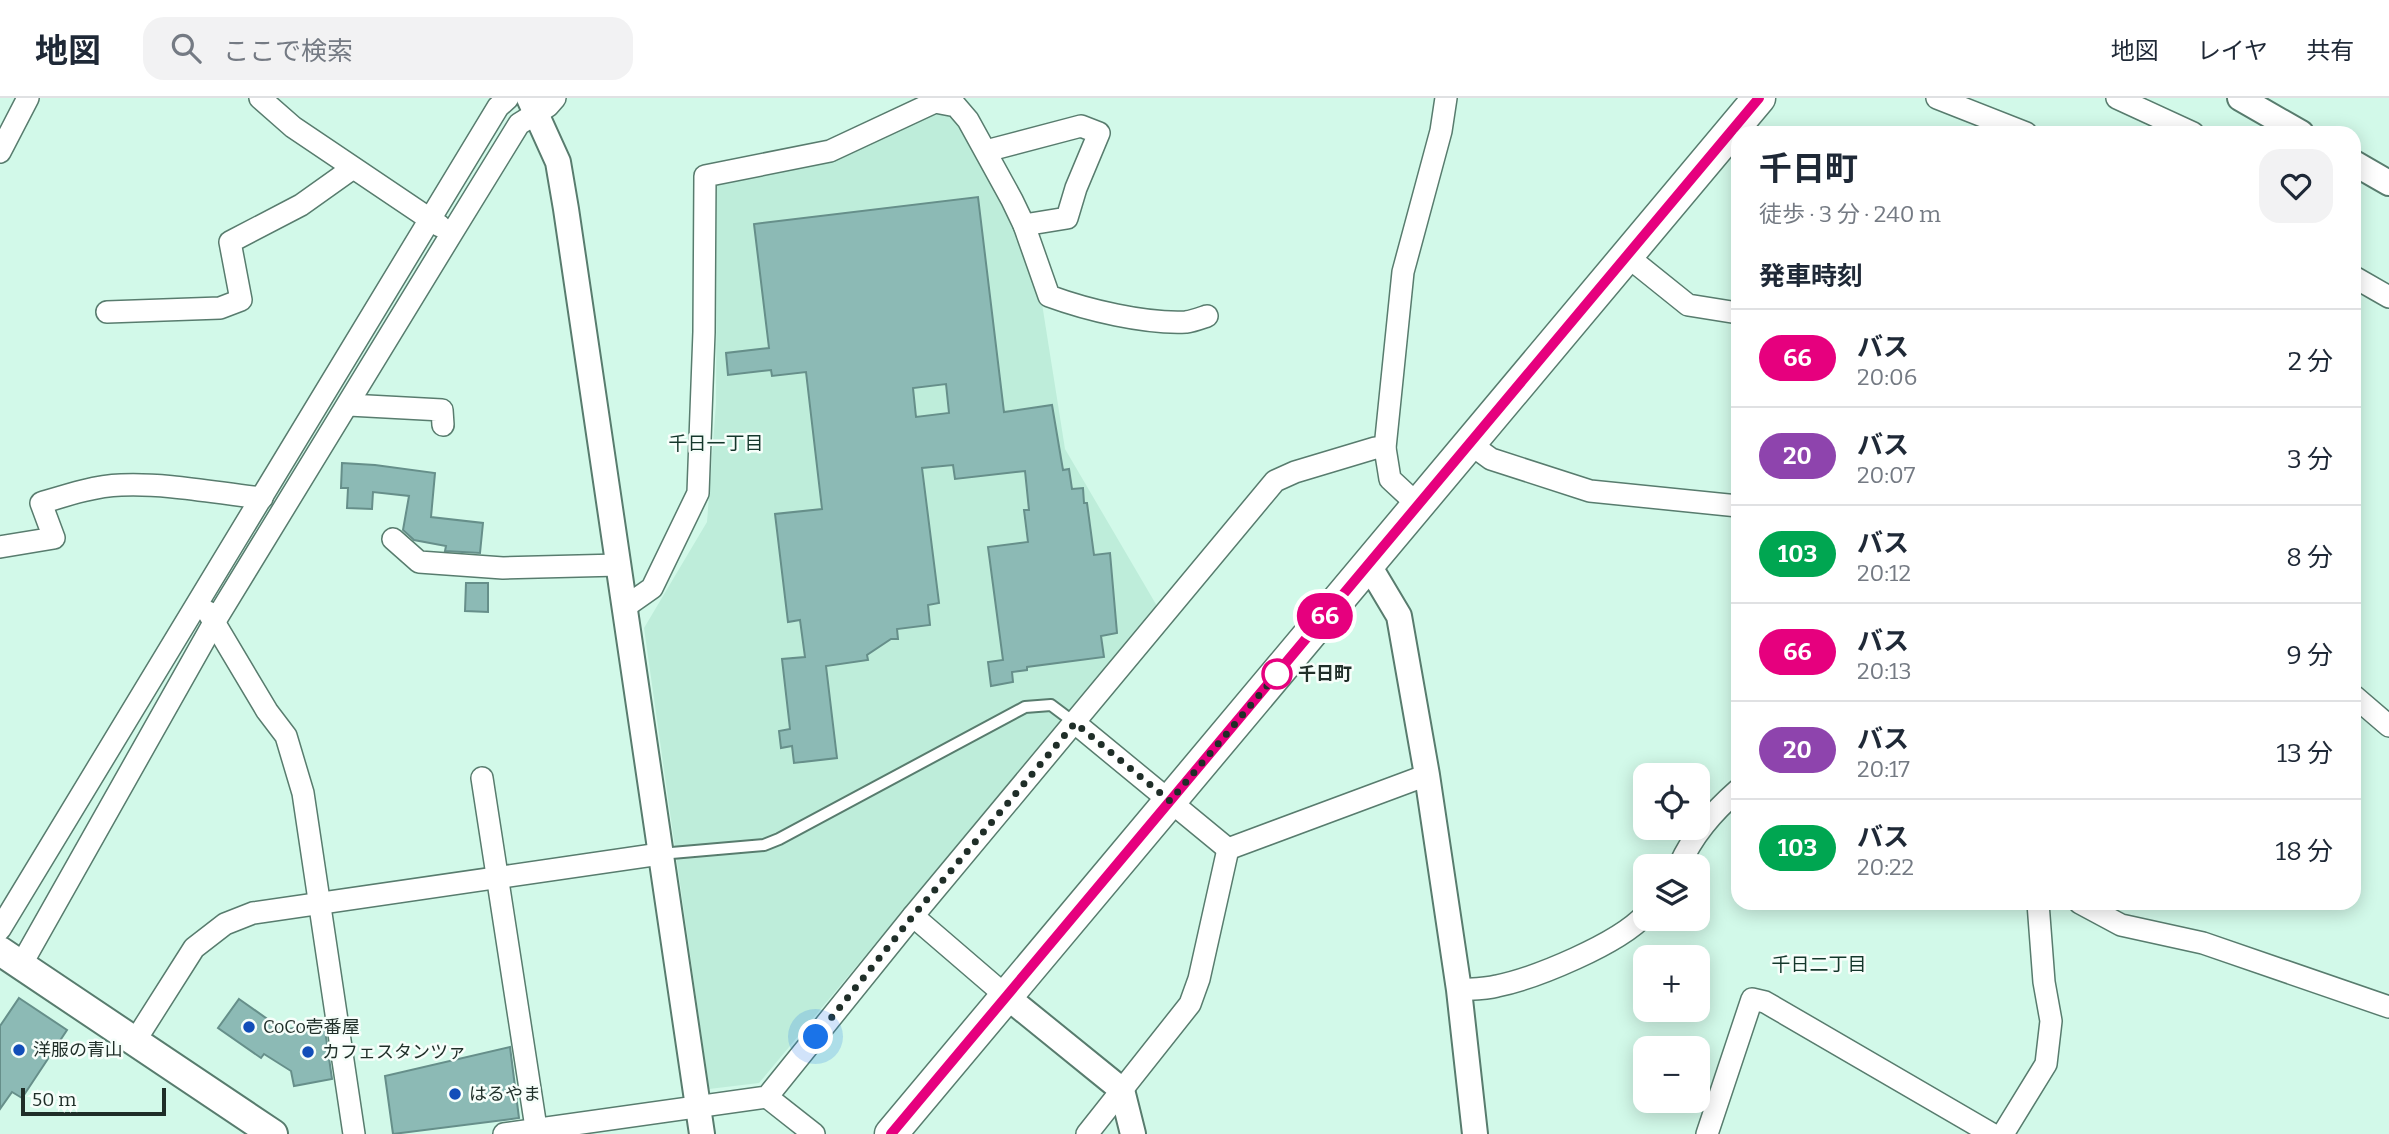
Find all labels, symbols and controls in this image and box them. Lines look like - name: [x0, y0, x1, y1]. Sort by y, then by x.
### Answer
- search box: [143, 17, 633, 80]
- icon: search: [167, 29, 205, 67]
- text: 地図: [35, 31, 101, 71]
- text: ここで検索: [223, 36, 353, 67]
- text: 地図: [2111, 37, 2159, 65]
- text: レイヤ: [2197, 37, 2268, 65]
- text: 共有: [2306, 37, 2354, 65]
- text: 千日町: [1759, 149, 1858, 189]
- button: heart: [2259, 149, 2333, 223]
- text: 徒歩 · 3 分 · 240 m: [1759, 200, 1941, 228]
- text: 発車時刻: [1759, 261, 1863, 292]
- text: バス: [1857, 332, 1909, 363]
- text: 66: [1783, 344, 1812, 372]
- text: 2 分: [2288, 346, 2333, 377]
- text: 20:06: [1857, 363, 1917, 391]
- text: バス: [1857, 430, 1909, 461]
- district label: 千日一丁目: [668, 432, 764, 455]
- text: 20: [1783, 442, 1812, 470]
- text: 3 分: [2287, 444, 2333, 475]
- text: 20:07: [1857, 461, 1915, 489]
- text: バス: [1857, 528, 1909, 559]
- text: 103: [1778, 540, 1817, 568]
- text: 8 分: [2286, 542, 2333, 573]
- text: 20:12: [1857, 559, 1911, 587]
- line badge: 66: [1294, 593, 1356, 639]
- text: 66: [1311, 602, 1339, 630]
- text: バス: [1857, 626, 1909, 657]
- text: 66: [1783, 638, 1812, 666]
- text: 9 分: [2287, 640, 2333, 671]
- text: 20:13: [1857, 657, 1912, 685]
- marker: 千日町: [1262, 659, 1292, 689]
- place label: 千日町: [1298, 663, 1352, 685]
- text: バス: [1857, 724, 1909, 755]
- text: 20: [1783, 736, 1812, 764]
- text: 13 分: [2276, 738, 2333, 769]
- text: 20:17: [1857, 755, 1910, 783]
- map controls: [1633, 763, 1710, 1113]
- button: locate: [1633, 763, 1710, 840]
- text: バス: [1857, 822, 1909, 853]
- text: 103: [1778, 834, 1817, 862]
- text: 18 分: [2276, 836, 2333, 867]
- text: 20:22: [1857, 853, 1914, 881]
- button: layers: [1633, 854, 1710, 931]
- button: +: [1633, 945, 1710, 1022]
- district label: 千日二丁目: [1771, 953, 1867, 976]
- place label: CoCo壱番屋: [263, 1016, 360, 1038]
- marker: CoCo壱番屋: [241, 1019, 257, 1035]
- your location: [798, 1019, 833, 1054]
- button: −: [1633, 1036, 1710, 1113]
- place label: 洋服の青山: [33, 1039, 123, 1061]
- place label: カフェスタンツァ: [322, 1041, 466, 1063]
- marker: 洋服の青山: [11, 1042, 27, 1058]
- marker: カフェスタンツァ: [300, 1044, 316, 1060]
- place label: はるやま: [469, 1083, 541, 1105]
- scale bar: [21, 1085, 166, 1117]
- marker: はるやま: [447, 1086, 463, 1102]
- text: 50 m: [32, 1088, 76, 1111]

